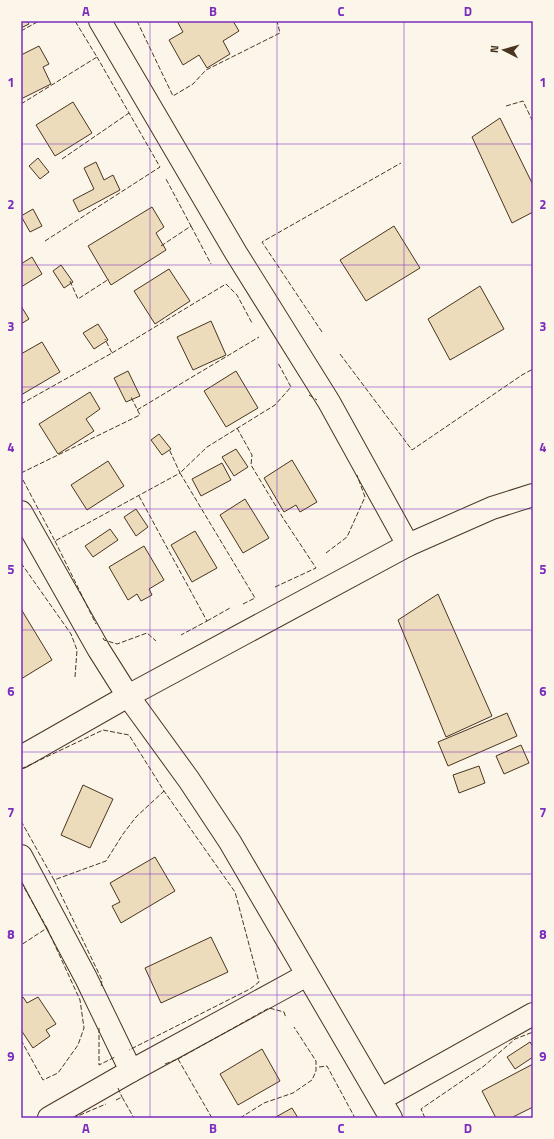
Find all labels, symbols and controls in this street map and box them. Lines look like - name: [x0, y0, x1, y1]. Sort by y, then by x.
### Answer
- text: A: [82, 1, 90, 21]
- text: B: [209, 1, 217, 21]
- text: C: [337, 1, 345, 21]
- text: D: [464, 1, 472, 21]
- north arrow: [484, 30, 524, 70]
- text: N: [486, 44, 502, 54]
- text: 1: [7, 72, 15, 92]
- text: 1: [539, 72, 547, 92]
- text: 2: [7, 194, 15, 214]
- text: 2: [539, 194, 547, 214]
- text: 3: [7, 316, 15, 336]
- text: 3: [539, 316, 547, 336]
- text: 4: [7, 437, 15, 457]
- text: 4: [539, 437, 547, 457]
- text: 5: [7, 559, 15, 579]
- text: 5: [539, 559, 547, 579]
- text: 6: [7, 681, 15, 701]
- text: 6: [539, 681, 547, 701]
- text: 7: [7, 802, 15, 822]
- text: 7: [539, 802, 547, 822]
- text: 8: [7, 924, 15, 944]
- text: 8: [539, 924, 547, 944]
- text: 9: [7, 1046, 15, 1066]
- text: 9: [539, 1046, 547, 1066]
- text: A: [82, 1118, 90, 1138]
- text: B: [209, 1118, 217, 1138]
- text: C: [337, 1118, 345, 1138]
- text: D: [464, 1118, 472, 1138]

